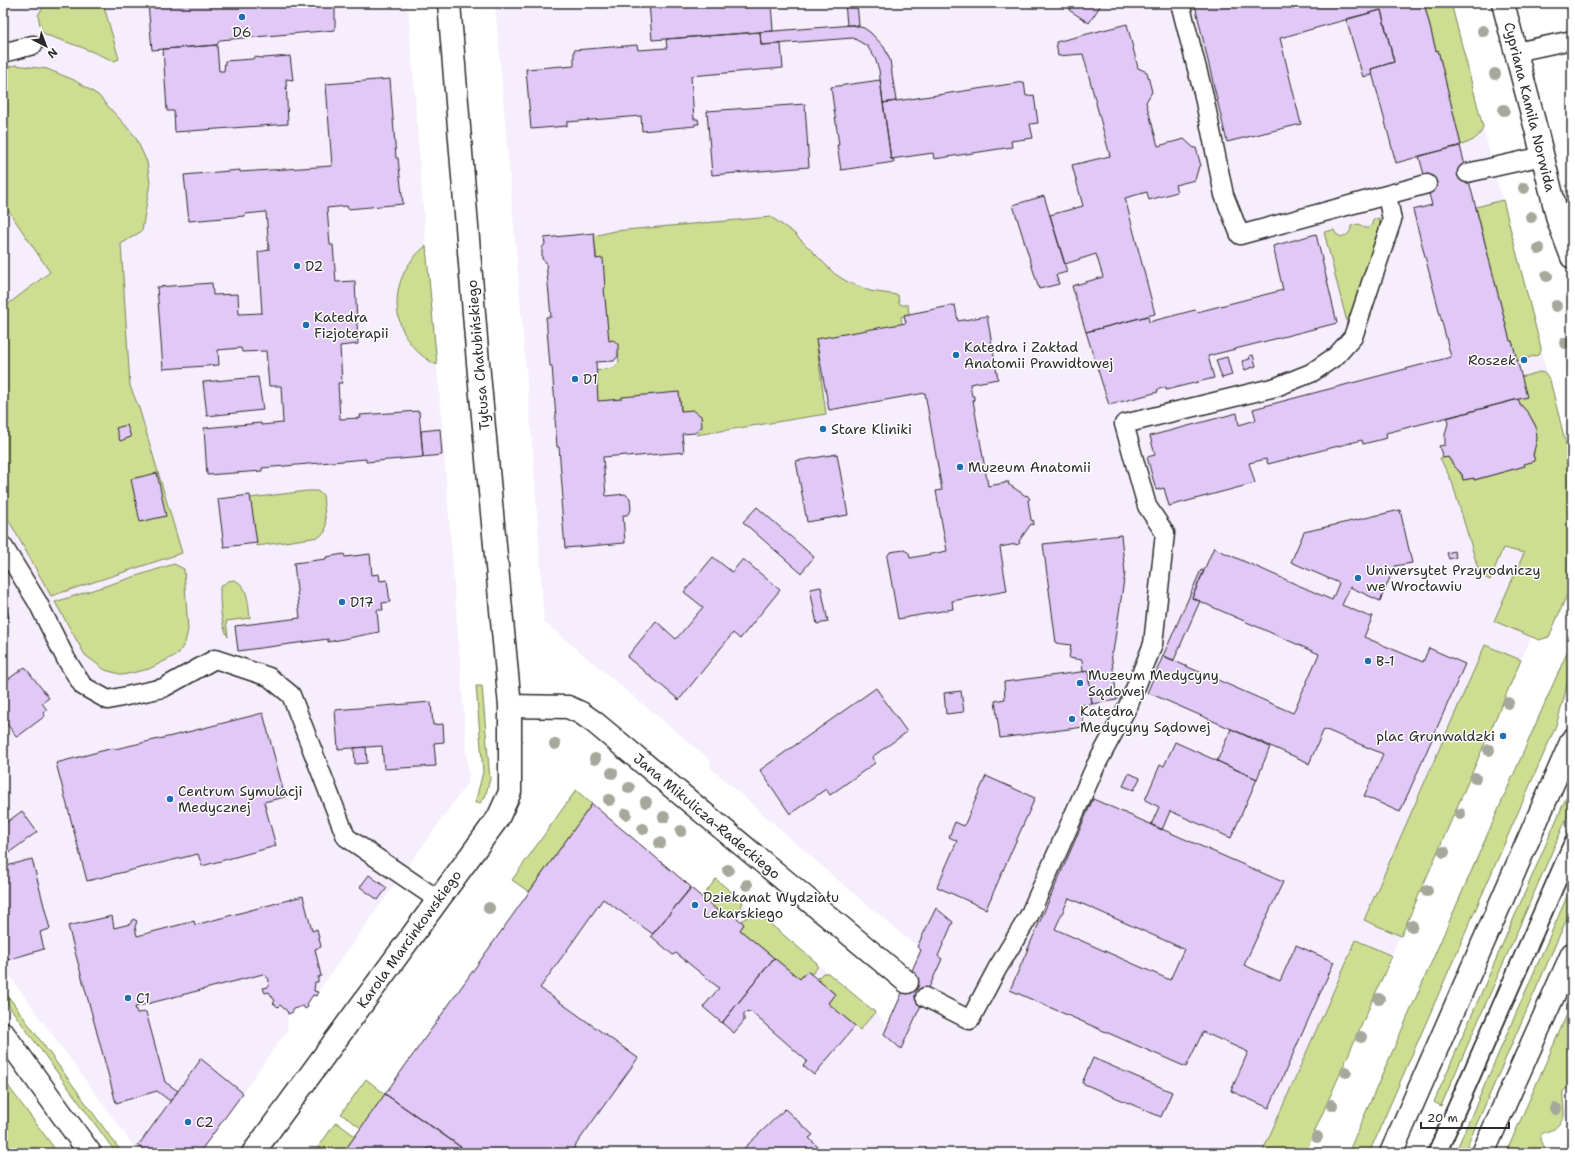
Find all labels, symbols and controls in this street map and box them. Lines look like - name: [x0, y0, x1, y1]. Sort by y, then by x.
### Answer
- marker: D6: [237, 12, 247, 22]
- street label: Cypriana Kamila Norwida: [1500, 20, 1560, 194]
- place label: D6: [233, 23, 251, 41]
- north arrow: [26, 26, 66, 66]
- text: N: [44, 45, 61, 62]
- place label: D2: [305, 257, 323, 275]
- marker: D2: [292, 261, 302, 271]
- street label: Tytusa Chałubińskiego: [462, 279, 494, 431]
- place label: Katedra Fizjoterapii: [314, 308, 389, 342]
- marker: Katedra Fizjoterapii: [301, 320, 311, 330]
- place label: Katedra i Zakład Anatomii Prawidłowej: [964, 338, 1113, 372]
- marker: Katedra i Zakład Anatomii Prawidłowej: [951, 350, 961, 360]
- place label: Roszek: [1468, 351, 1516, 369]
- marker: Roszek: [1519, 355, 1529, 365]
- place label: D1: [583, 370, 598, 388]
- marker: D1: [570, 374, 580, 384]
- place label: Stare Kliniki: [831, 420, 912, 438]
- marker: Stare Kliniki: [818, 424, 828, 434]
- place label: Muzeum Anatomii: [968, 458, 1091, 476]
- marker: Muzeum Anatomii: [955, 462, 965, 472]
- place label: Uniwersytet Przyrodniczy we Wrocławiu: [1366, 561, 1541, 595]
- marker: Uniwersytet Przyrodniczy we Wrocławiu: [1353, 573, 1363, 583]
- place label: D17: [350, 593, 374, 611]
- marker: D17: [337, 597, 347, 607]
- place label: B-1: [1376, 652, 1395, 670]
- marker: B-1: [1363, 656, 1373, 666]
- place label: Muzeum Medycyny Sądowej: [1088, 666, 1219, 700]
- marker: Muzeum Medycyny Sądowej: [1075, 678, 1085, 688]
- place label: Katedra Medycyny Sądowej: [1080, 702, 1210, 736]
- marker: Katedra Medycyny Sądowej: [1067, 714, 1077, 724]
- place label: plac Grunwaldzki: [1376, 727, 1495, 745]
- marker: plac Grunwaldzki: [1498, 731, 1508, 741]
- street label: Jana Mikulicza-Radeckiego: [630, 749, 784, 883]
- place label: Centrum Symulacji Medycznej: [178, 782, 302, 816]
- marker: Centrum Symulacji Medycznej: [165, 794, 175, 804]
- street label: Karola Marcinkowskiego: [353, 866, 465, 1012]
- place label: Dziekanat Wydziału Lekarskiego: [703, 888, 839, 922]
- marker: Dziekanat Wydziału Lekarskiego: [690, 900, 700, 910]
- place label: C1: [136, 989, 150, 1007]
- marker: C1: [123, 993, 133, 1003]
- scale bar: [1421, 1104, 1509, 1130]
- text: 20 m: [1427, 1110, 1458, 1126]
- place label: C2: [196, 1113, 214, 1131]
- marker: C2: [183, 1117, 193, 1127]

